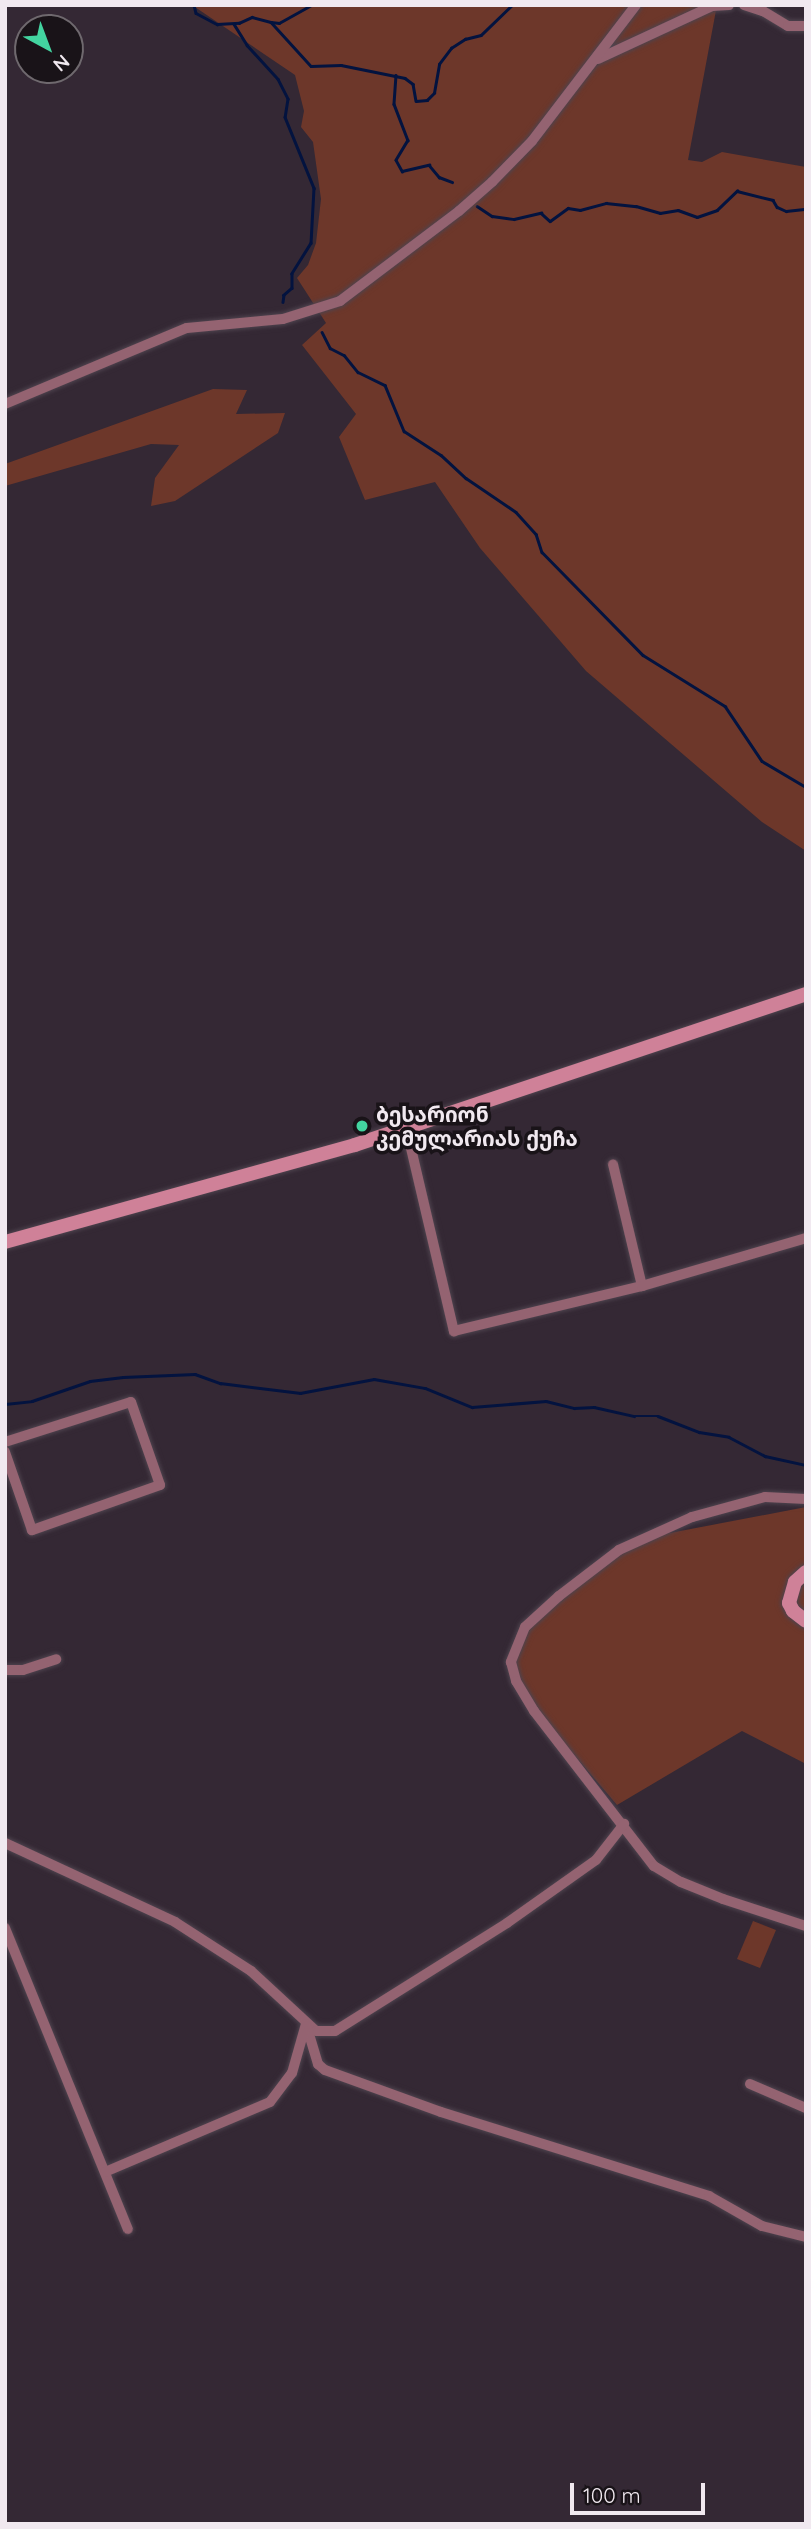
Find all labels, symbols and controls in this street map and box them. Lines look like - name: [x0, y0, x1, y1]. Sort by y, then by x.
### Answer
- north arrow: [14, 14, 84, 84]
- text: N: [48, 50, 75, 77]
- place label: ბესარიონ კემულარიას ქუჩა: [376, 1101, 578, 1151]
- marker: ბესარიონ კემულარიას ქუჩა: [354, 1118, 370, 1134]
- scale bar: [573, 2470, 708, 2514]
- text: 100 m: [583, 2482, 641, 2508]

